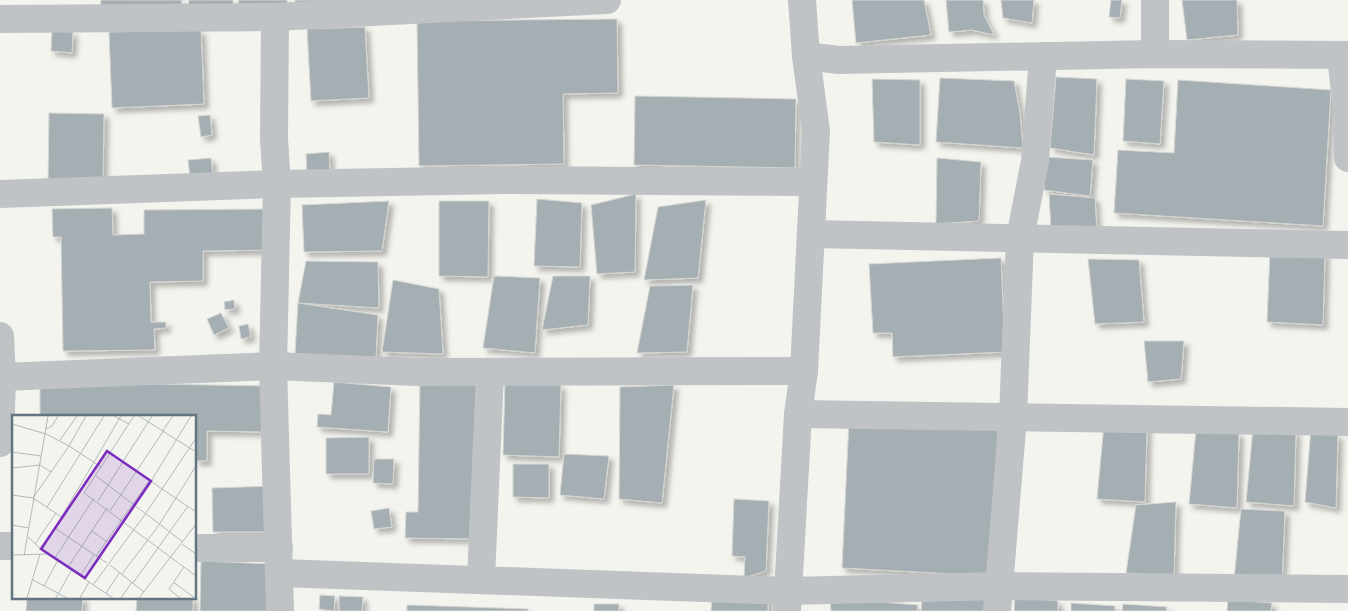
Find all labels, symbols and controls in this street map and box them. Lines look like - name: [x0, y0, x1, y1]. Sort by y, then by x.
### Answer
- inset map: [12, 415, 196, 598]

